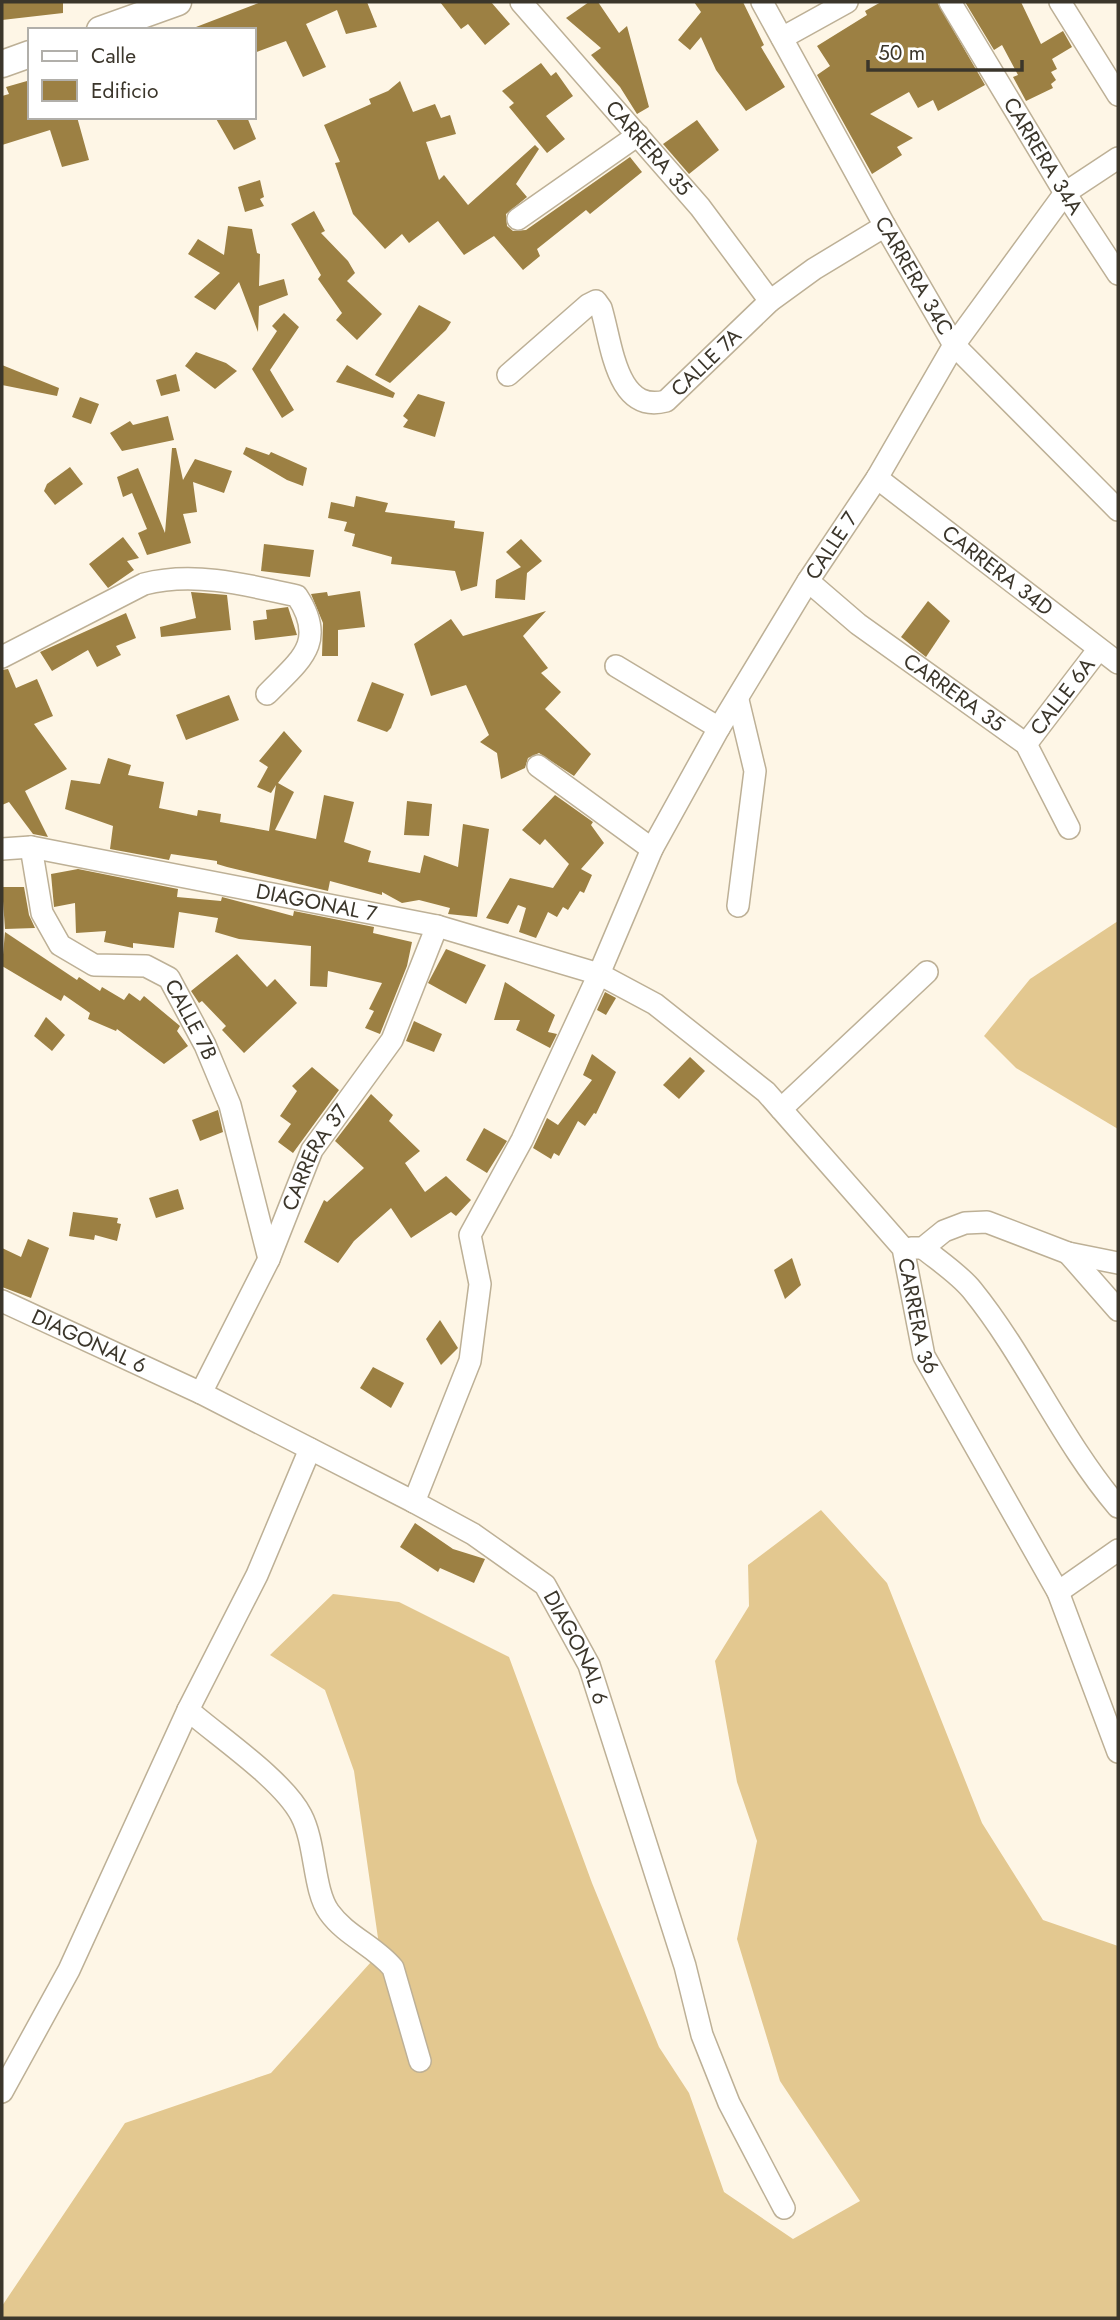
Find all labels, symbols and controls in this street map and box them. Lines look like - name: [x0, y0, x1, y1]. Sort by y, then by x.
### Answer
- legend: [28, 28, 256, 119]
- scale bar: [868, 28, 1022, 72]
- text: 50 m: [878, 38, 925, 68]
- text: Calle: [91, 41, 136, 71]
- text: Edificio: [91, 76, 158, 106]
- street label: CARRERA 34A: [996, 92, 1090, 221]
- street label: CARRERA 35: [598, 94, 699, 203]
- street label: CARRERA 34C: [867, 211, 960, 341]
- street label: CALLE 7A: [664, 321, 748, 404]
- street label: CALLE 7: [798, 506, 865, 586]
- street label: CARRERA 34D: [936, 518, 1059, 623]
- street label: CARRERA 35: [897, 646, 1011, 739]
- street label: CALLE 6A: [1023, 651, 1102, 741]
- street label: DIAGONAL 7: [254, 876, 380, 929]
- street label: CALLE 7B: [157, 974, 224, 1064]
- street label: CARRERA 37: [275, 1098, 355, 1215]
- street label: CARRERA 36: [890, 1255, 946, 1380]
- street label: DIAGONAL 6: [27, 1302, 152, 1381]
- street label: DIAGONAL 6: [536, 1585, 616, 1708]

